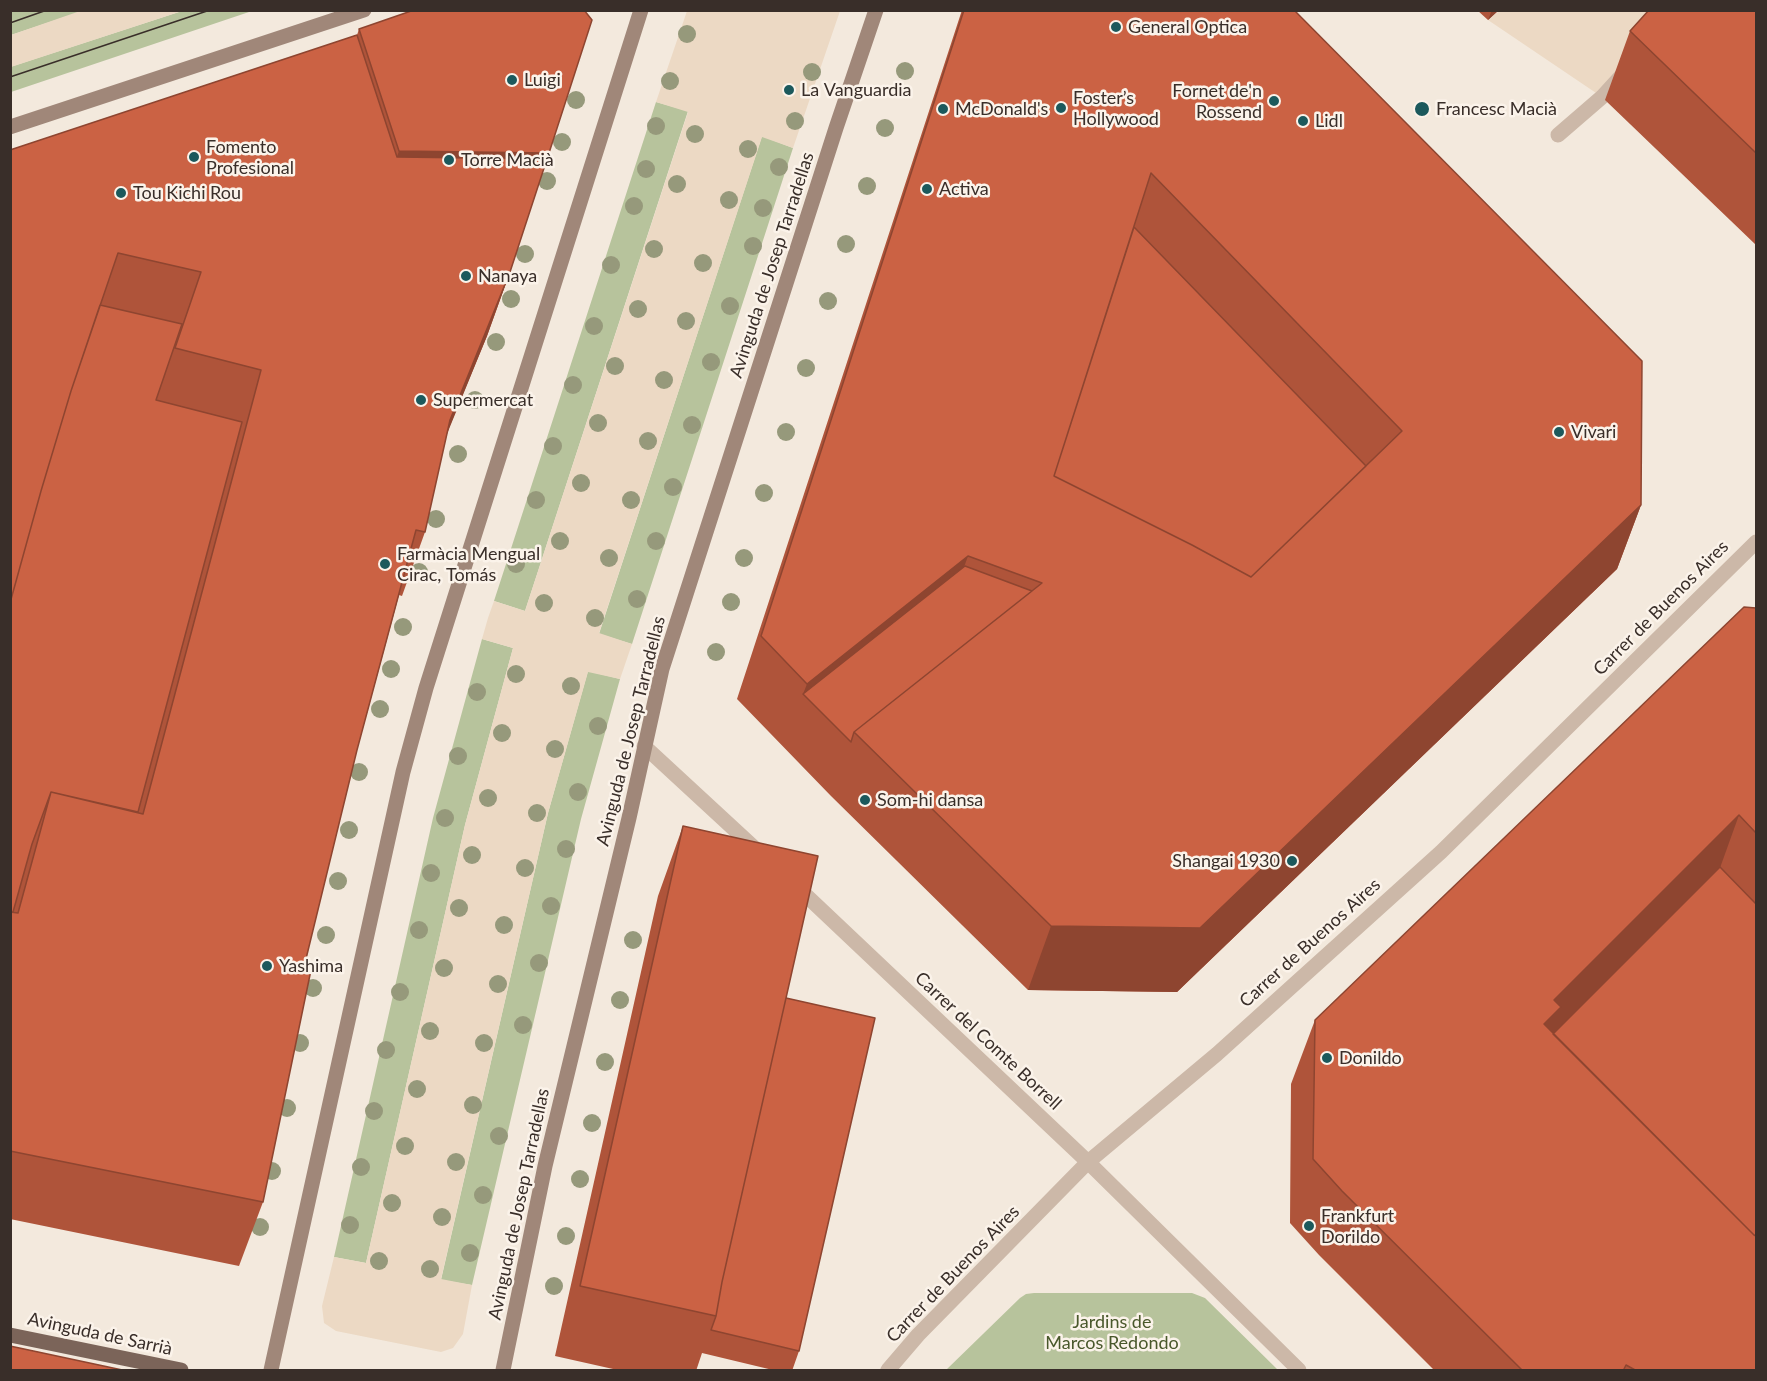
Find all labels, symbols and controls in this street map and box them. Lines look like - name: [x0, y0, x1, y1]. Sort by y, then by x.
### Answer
- place label: General Optica: [1128, 16, 1247, 38]
- marker: General Optica: [1109, 20, 1123, 34]
- place label: Luigi: [524, 69, 561, 91]
- marker: Luigi: [505, 73, 519, 87]
- place label: La Vanguardia: [801, 79, 912, 101]
- place label: Fornet de'n Rossend: [1172, 80, 1262, 122]
- marker: La Vanguardia: [782, 83, 796, 97]
- place label: Foster’s Hollywood: [1073, 87, 1159, 130]
- marker: Fornet de'n Rossend: [1267, 94, 1281, 108]
- place label: McDonald's: [955, 98, 1048, 120]
- place label: Francesc Macià: [1436, 98, 1557, 120]
- marker: Francesc Macià: [1413, 100, 1431, 118]
- marker: Foster’s Hollywood: [1054, 101, 1068, 115]
- marker: McDonald's: [936, 102, 950, 116]
- place label: Lidl: [1315, 110, 1343, 132]
- marker: Lidl: [1296, 114, 1310, 128]
- place label: Fomento Profesional: [206, 136, 294, 178]
- place label: Torre Macià: [461, 149, 554, 171]
- street label: Avinguda de Josep Tarradellas: [725, 149, 819, 381]
- marker: Fomento Profesional: [187, 150, 201, 164]
- marker: Torre Macià: [442, 153, 456, 167]
- place label: Activa: [939, 178, 989, 200]
- place label: Tou Kichi Rou: [133, 182, 241, 204]
- marker: Activa: [920, 182, 934, 196]
- marker: Tou Kichi Rou: [114, 186, 128, 200]
- place label: Nanaya: [478, 265, 537, 287]
- marker: Nanaya: [459, 269, 473, 283]
- place label: Supermercat: [433, 389, 533, 411]
- marker: Supermercat: [414, 393, 428, 407]
- place label: Vivari: [1571, 421, 1616, 443]
- marker: Vivari: [1552, 425, 1566, 439]
- street label: Carrer de Buenos Aires: [1589, 536, 1733, 680]
- place label: Farmàcia Mengual Cirac, Tomás: [397, 543, 540, 586]
- marker: Farmàcia Mengual Cirac, Tomás: [378, 557, 392, 571]
- street label: Avinguda de Josep Tarradellas: [592, 614, 670, 848]
- place label: Som-hi dansa: [877, 789, 983, 811]
- marker: Som-hi dansa: [858, 793, 872, 807]
- place label: Shangai 1930: [1172, 850, 1280, 872]
- marker: Shangai 1930: [1285, 854, 1299, 868]
- street label: Carrer de Buenos Aires: [1235, 874, 1385, 1012]
- place label: Yashima: [279, 955, 343, 977]
- marker: Yashima: [260, 959, 274, 973]
- street label: Carrer del Comte Borrell: [910, 967, 1066, 1115]
- place label: Donildo: [1339, 1047, 1402, 1069]
- marker: Donildo: [1320, 1051, 1334, 1065]
- street label: Avinguda de Josep Tarradellas: [484, 1086, 554, 1322]
- street label: Carrer de Buenos Aires: [882, 1201, 1024, 1347]
- place label: Frankfurt Dorildo: [1321, 1205, 1394, 1248]
- marker: Frankfurt Dorildo: [1302, 1219, 1316, 1233]
- street label: Avinguda de Sarrià: [26, 1308, 174, 1360]
- park label: Jardins de Marcos Redondo: [1045, 1311, 1179, 1354]

